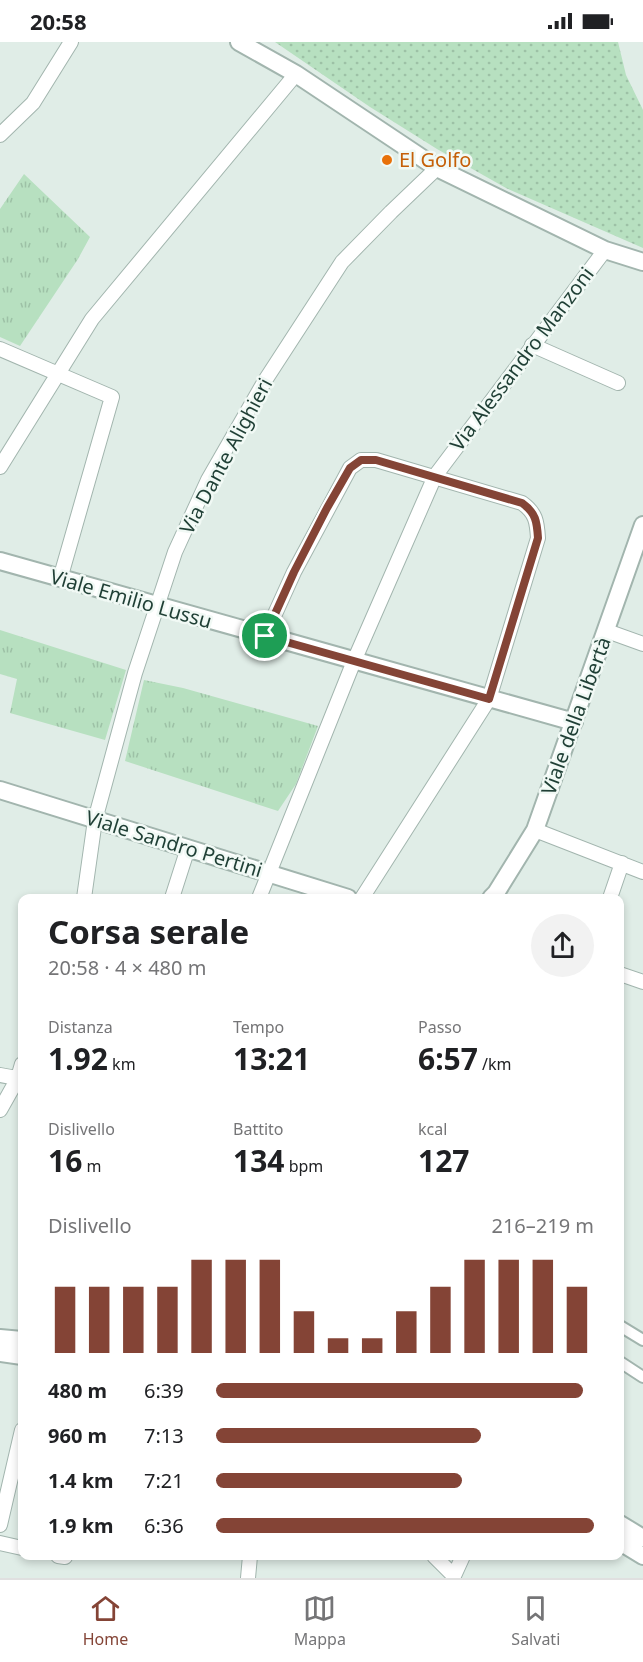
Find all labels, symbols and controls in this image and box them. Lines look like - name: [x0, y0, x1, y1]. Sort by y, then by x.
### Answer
- text: 20:58: [30, 6, 87, 36]
- place label: El Golfo: [399, 146, 471, 173]
- marker: El Golfo: [380, 153, 394, 167]
- street label: Via Alessandro Manzoni: [443, 261, 600, 456]
- street label: Via Dante Alighieri: [173, 373, 278, 539]
- street label: Viale Emilio Lussu: [47, 563, 215, 635]
- pin: [239, 610, 290, 661]
- icon: arrive: [248, 619, 281, 652]
- street label: Viale della Libertà: [534, 633, 617, 799]
- street label: Viale Sandro Pertini: [82, 804, 266, 883]
- text: Corsa serale: [48, 909, 249, 954]
- button: share: [531, 914, 594, 977]
- text: 20:58 · 4 × 480 m: [48, 954, 206, 981]
- text: Distanza: [48, 1016, 113, 1038]
- text: Tempo: [233, 1016, 284, 1038]
- text: Passo: [418, 1016, 462, 1038]
- text: 1.92: [48, 1038, 108, 1079]
- text: 13:21: [233, 1038, 310, 1079]
- text: 6:57: [418, 1038, 478, 1079]
- text: km: [108, 1053, 136, 1075]
- text: /km: [478, 1053, 512, 1075]
- text: Dislivello: [48, 1118, 115, 1140]
- text: Battito: [233, 1118, 284, 1140]
- text: kcal: [418, 1118, 447, 1140]
- text: 16: [48, 1140, 82, 1181]
- text: 134: [233, 1140, 284, 1181]
- text: 127: [418, 1140, 469, 1181]
- text: m: [82, 1155, 101, 1177]
- text: bpm: [284, 1155, 323, 1177]
- text: Dislivello: [48, 1212, 132, 1239]
- text: 216–219 m: [491, 1212, 594, 1239]
- text: 480 m: [48, 1377, 107, 1404]
- text: 6:39: [144, 1377, 184, 1404]
- text: 960 m: [48, 1422, 107, 1449]
- text: 7:13: [144, 1422, 184, 1449]
- text: 1.4 km: [48, 1467, 114, 1494]
- text: 7:21: [144, 1467, 184, 1494]
- text: 1.9 km: [48, 1512, 114, 1539]
- text: 6:36: [144, 1512, 184, 1539]
- tab: Home: [83, 1592, 128, 1650]
- tab: Mappa: [294, 1592, 346, 1650]
- tab: Salvati: [511, 1592, 560, 1650]

